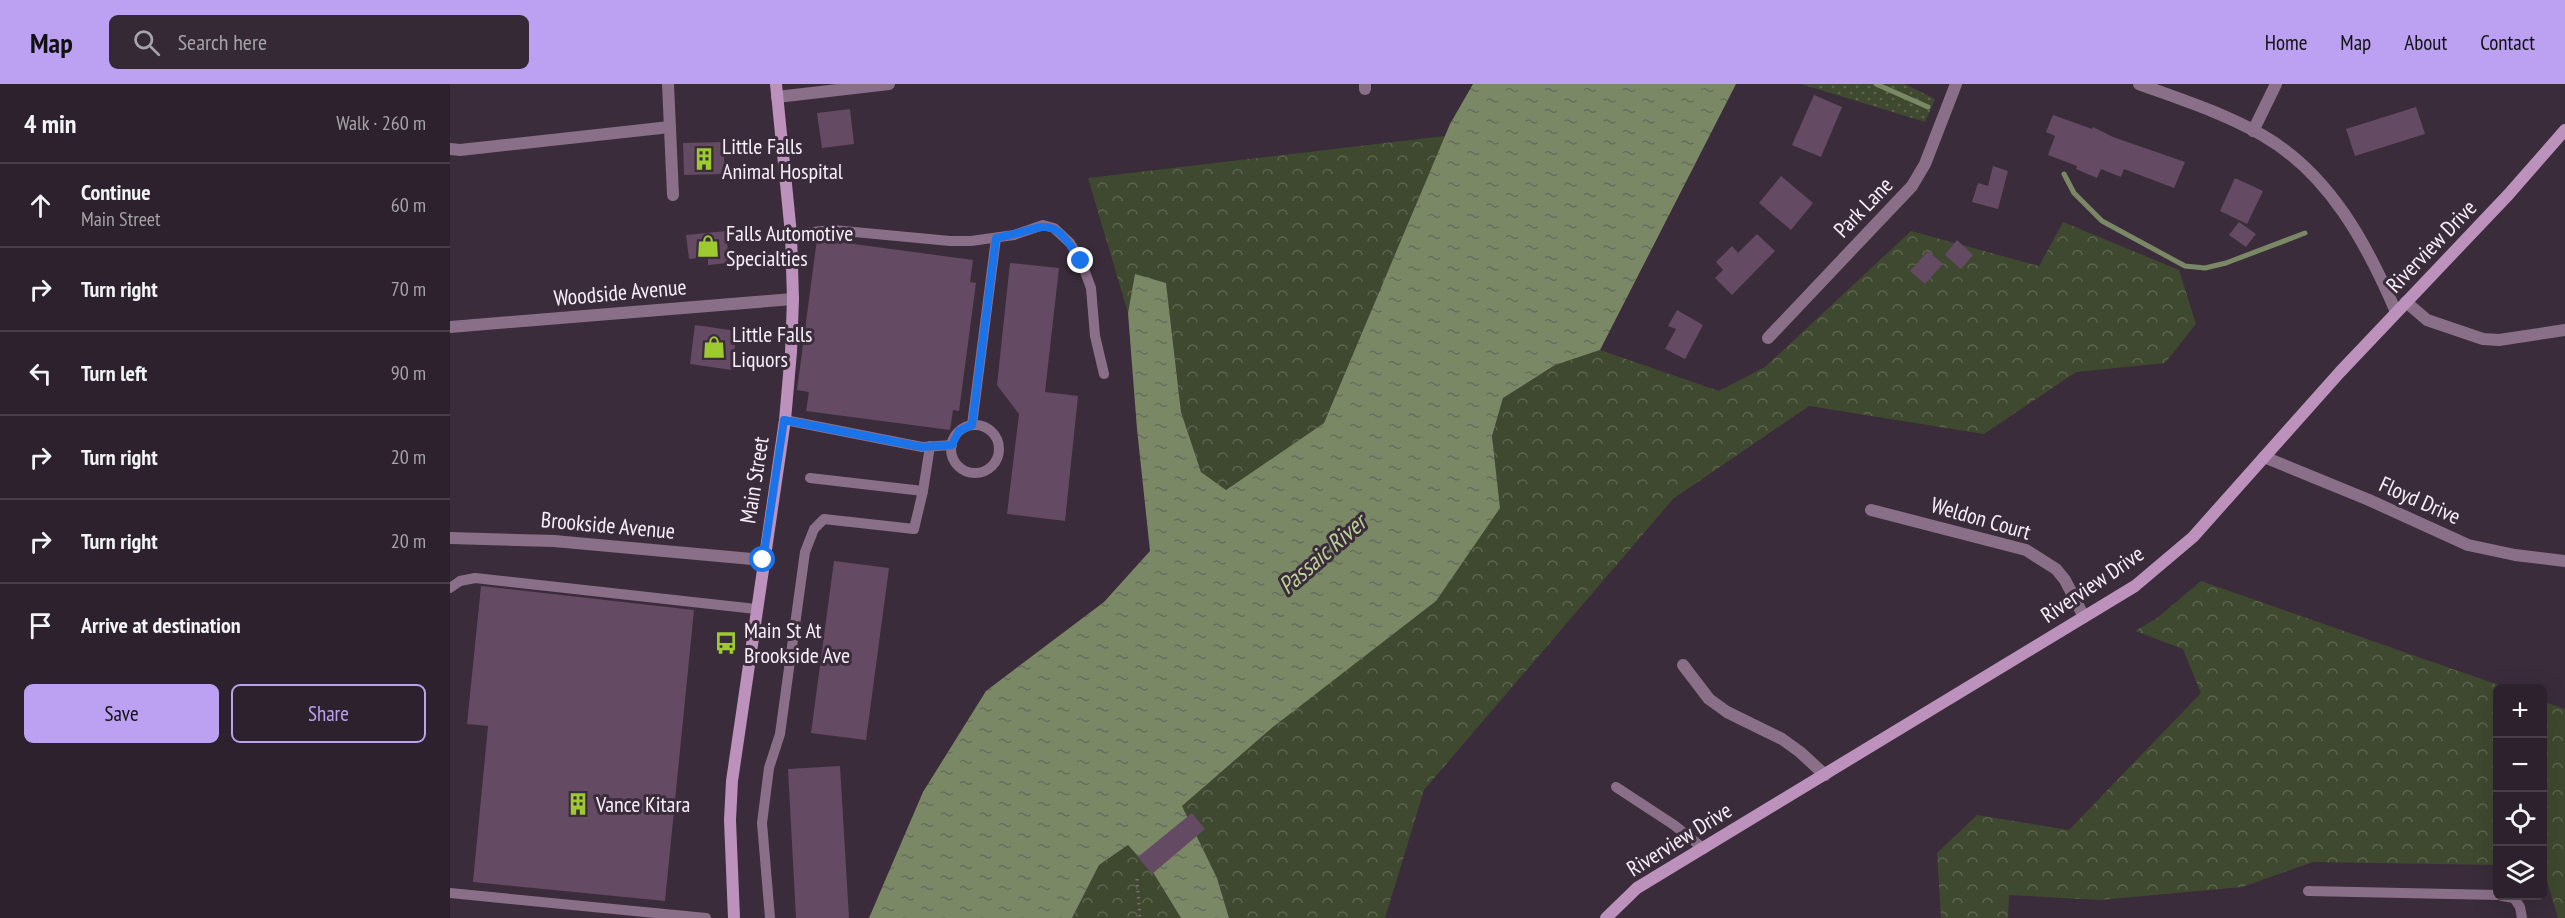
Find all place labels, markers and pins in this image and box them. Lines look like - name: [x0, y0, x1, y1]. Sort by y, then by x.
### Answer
- place label: Little Falls Animal Hospital: [722, 132, 844, 185]
- building icon: Little Falls Animal Hospital: [691, 146, 717, 172]
- place label: Falls Automotive Specialties: [726, 219, 853, 272]
- shop icon: Falls Automotive Specialties: [695, 233, 721, 259]
- place label: Little Falls Liquors: [732, 320, 812, 373]
- shop icon: Little Falls Liquors: [701, 334, 727, 360]
- place label: Main St At Brookside Ave: [744, 616, 850, 669]
- bus stop icon: Main St At Brookside Ave: [713, 630, 739, 656]
- place label: Vance Kitara: [595, 790, 690, 818]
- building icon: Vance Kitara: [565, 791, 591, 817]

